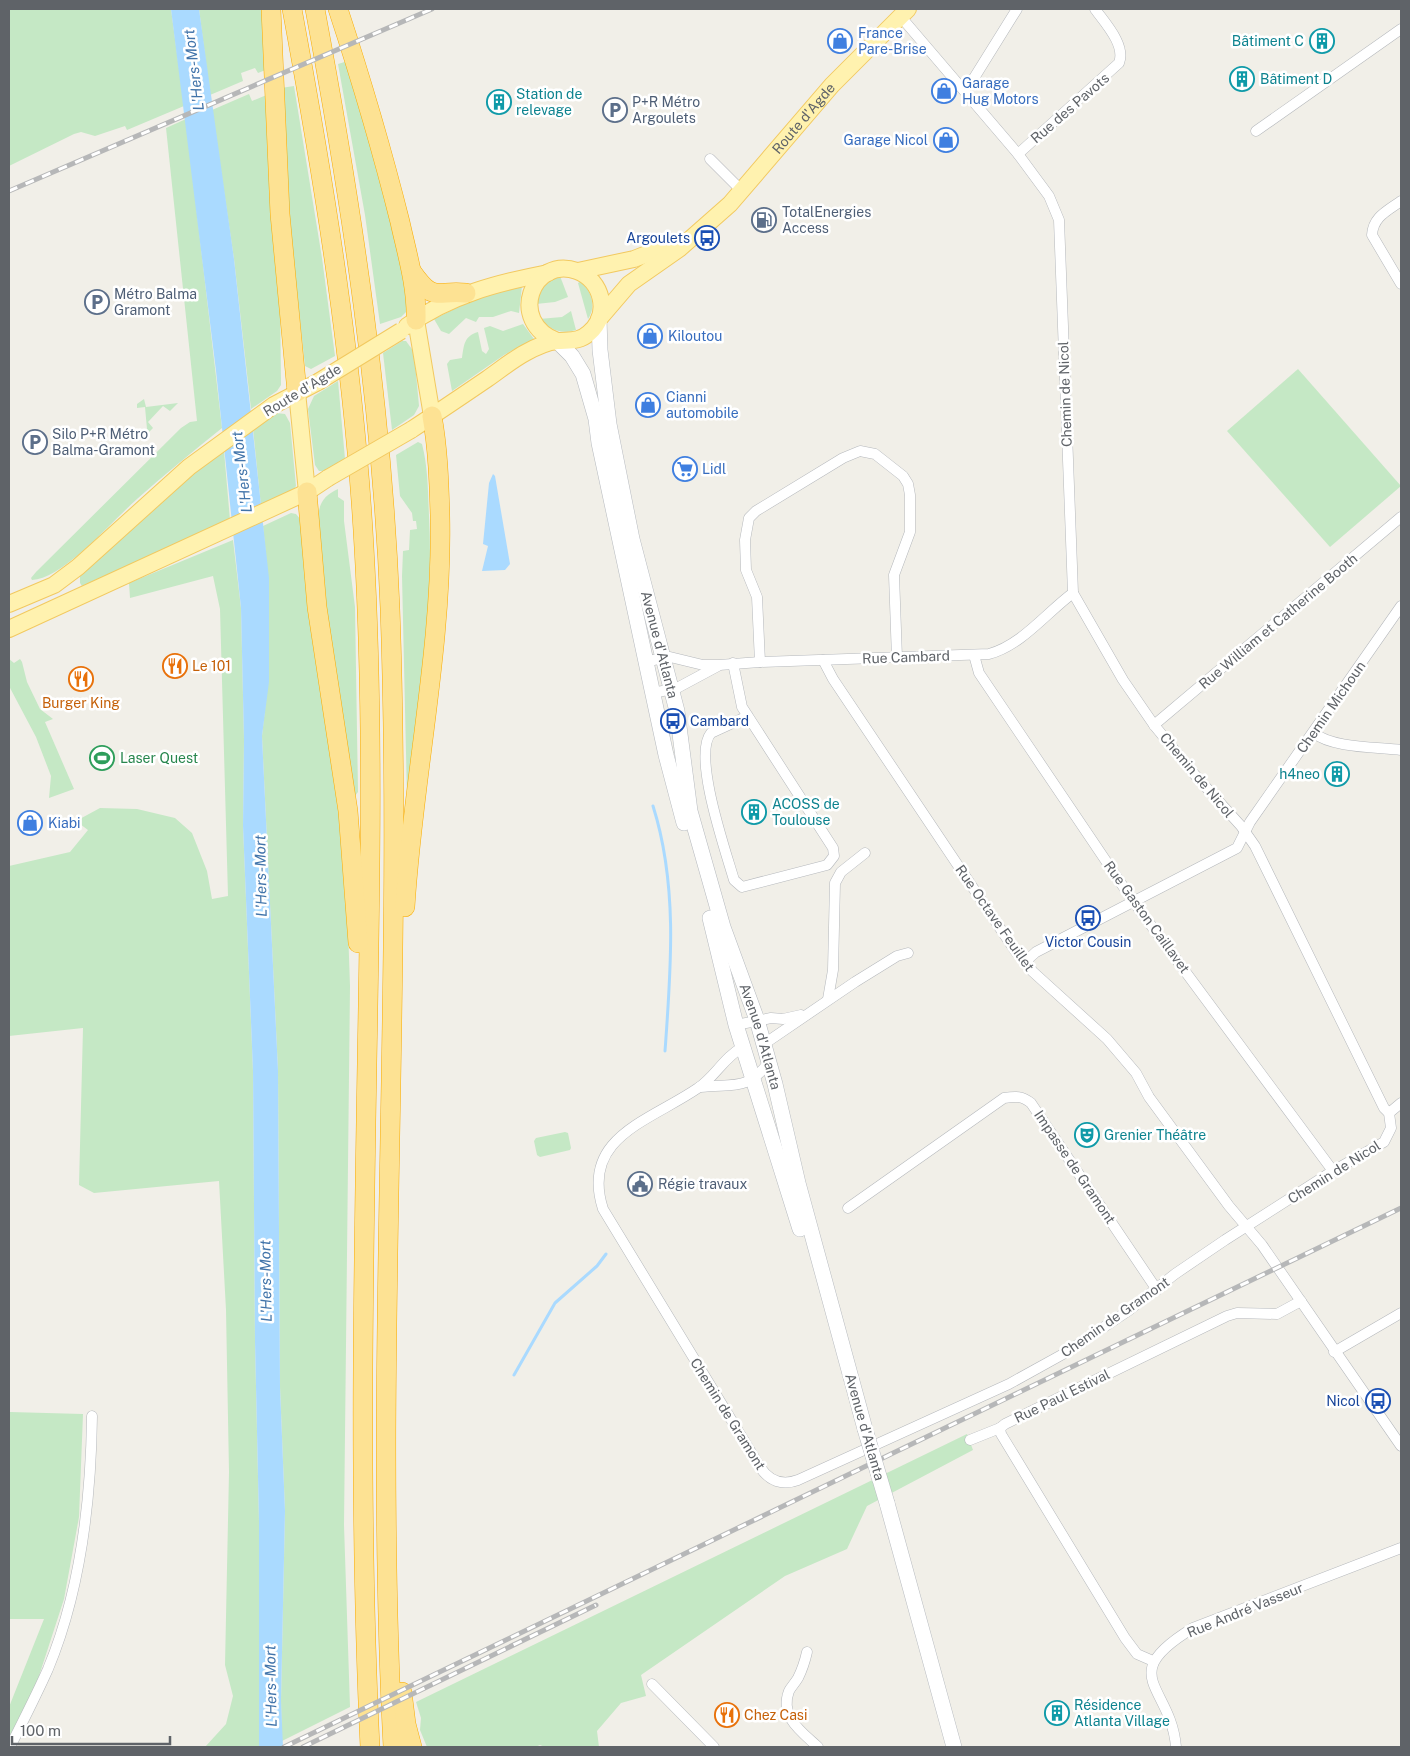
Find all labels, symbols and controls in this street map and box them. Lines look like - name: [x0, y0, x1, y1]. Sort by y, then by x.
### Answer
- place label: France Pare-Brise: [858, 25, 927, 57]
- water label: L'Hers-Mort: [180, 28, 207, 112]
- shop icon: France Pare-Brise: [827, 28, 853, 54]
- building icon: Bâtiment C: [1309, 28, 1335, 54]
- place label: Bâtiment C: [1232, 33, 1304, 49]
- building icon: Bâtiment D: [1229, 66, 1255, 92]
- street label: Rue des Pavots: [1028, 70, 1112, 146]
- place label: Bâtiment D: [1260, 71, 1332, 87]
- place label: Garage Hug Motors: [962, 75, 1039, 107]
- shop icon: Garage Hug Motors: [931, 78, 957, 104]
- street label: Route d'Agde: [769, 80, 838, 157]
- place label: Station de relevage: [516, 86, 582, 118]
- building icon: Station de relevage: [486, 89, 512, 115]
- place label: P+R Métro Argoulets: [632, 94, 700, 126]
- parking icon: P+R Métro Argoulets: [602, 97, 628, 123]
- shop icon: Garage Nicol: [933, 127, 959, 153]
- place label: Garage Nicol: [844, 132, 928, 148]
- place label: TotalEnergies Access: [782, 204, 871, 236]
- fuel station icon: TotalEnergies Access: [751, 207, 777, 233]
- bus stop icon: Argoulets: [694, 225, 720, 251]
- place label: Argoulets: [626, 230, 690, 246]
- place label: Métro Balma Gramont: [114, 286, 197, 318]
- parking icon: Métro Balma Gramont: [84, 289, 110, 315]
- shop icon: Kiloutou: [637, 323, 663, 349]
- place label: Kiloutou: [668, 328, 722, 344]
- street label: Chemin de Nicol: [1055, 341, 1075, 447]
- street label: Route d'Agde: [260, 361, 344, 419]
- place label: Cianni automobile: [666, 389, 739, 421]
- shop icon: Cianni automobile: [635, 392, 661, 418]
- place label: Silo P+R Métro Balma-Gramont: [52, 426, 155, 458]
- parking icon: Silo P+R Métro Balma-Gramont: [22, 429, 48, 455]
- water label: L'Hers-Mort: [228, 430, 255, 514]
- supermarket icon: Lidl: [672, 456, 698, 482]
- place label: Lidl: [702, 461, 726, 477]
- street label: Rue William et Catherine Booth: [1196, 550, 1360, 692]
- street label: Avenue d'Atlanta: [638, 589, 681, 700]
- street label: Rue Cambard: [862, 647, 950, 667]
- restaurant icon: Le 101: [162, 653, 188, 679]
- place label: Le 101: [192, 658, 231, 674]
- street label: Chemin Michoun: [1293, 658, 1369, 756]
- restaurant icon: Burger King: [68, 666, 94, 692]
- place label: Burger King: [42, 695, 120, 711]
- bus stop icon: Cambard: [660, 708, 686, 734]
- place label: Cambard: [690, 713, 749, 729]
- street label: Chemin de Nicol: [1157, 729, 1237, 821]
- sports icon: Laser Quest: [89, 745, 115, 771]
- place label: Laser Quest: [120, 750, 198, 766]
- building icon: h4neo: [1324, 761, 1350, 787]
- place label: h4neo: [1279, 766, 1320, 782]
- place label: ACOSS de Toulouse: [772, 796, 840, 828]
- building icon: ACOSS de Toulouse: [741, 799, 767, 825]
- shop icon: Kiabi: [17, 810, 43, 836]
- place label: Kiabi: [48, 815, 81, 831]
- water label: L'Hers-Mort: [251, 834, 270, 917]
- street label: Rue Gaston Caillavet: [1101, 858, 1193, 976]
- street label: Rue Octave Feuillet: [952, 862, 1038, 974]
- bus stop icon: Victor Cousin: [1075, 905, 1101, 931]
- place label: Victor Cousin: [1045, 934, 1131, 950]
- street label: Avenue d'Atlanta: [736, 981, 784, 1091]
- street label: Impasse de Gramont: [1031, 1107, 1119, 1227]
- theatre icon: Grenier Théâtre: [1074, 1122, 1100, 1148]
- place label: Grenier Théâtre: [1104, 1127, 1206, 1143]
- street label: Chemin de Nicol: [1285, 1137, 1383, 1207]
- public building icon: Régie travaux: [627, 1171, 653, 1197]
- place label: Régie travaux: [658, 1176, 747, 1192]
- water label: L'Hers-Mort: [256, 1239, 275, 1322]
- street label: Chemin de Gramont: [1058, 1274, 1172, 1360]
- street label: Chemin de Gramont: [687, 1355, 769, 1473]
- street label: Rue Paul Estival: [1012, 1366, 1112, 1426]
- street label: Avenue d'Atlanta: [842, 1372, 888, 1482]
- bus stop icon: Nicol: [1365, 1388, 1391, 1414]
- place label: Nicol: [1326, 1393, 1360, 1409]
- street label: Rue André Vasseur: [1185, 1579, 1305, 1641]
- water label: L'Hers-Mort: [261, 1644, 280, 1727]
- place label: Résidence Atlanta Village: [1074, 1697, 1170, 1729]
- building icon: Résidence Atlanta Village: [1044, 1700, 1070, 1726]
- restaurant icon: Chez Casi: [714, 1702, 740, 1728]
- place label: Chez Casi: [744, 1707, 807, 1723]
- scale bar: [12, 1714, 170, 1746]
- text: 100 m: [20, 1722, 61, 1739]

